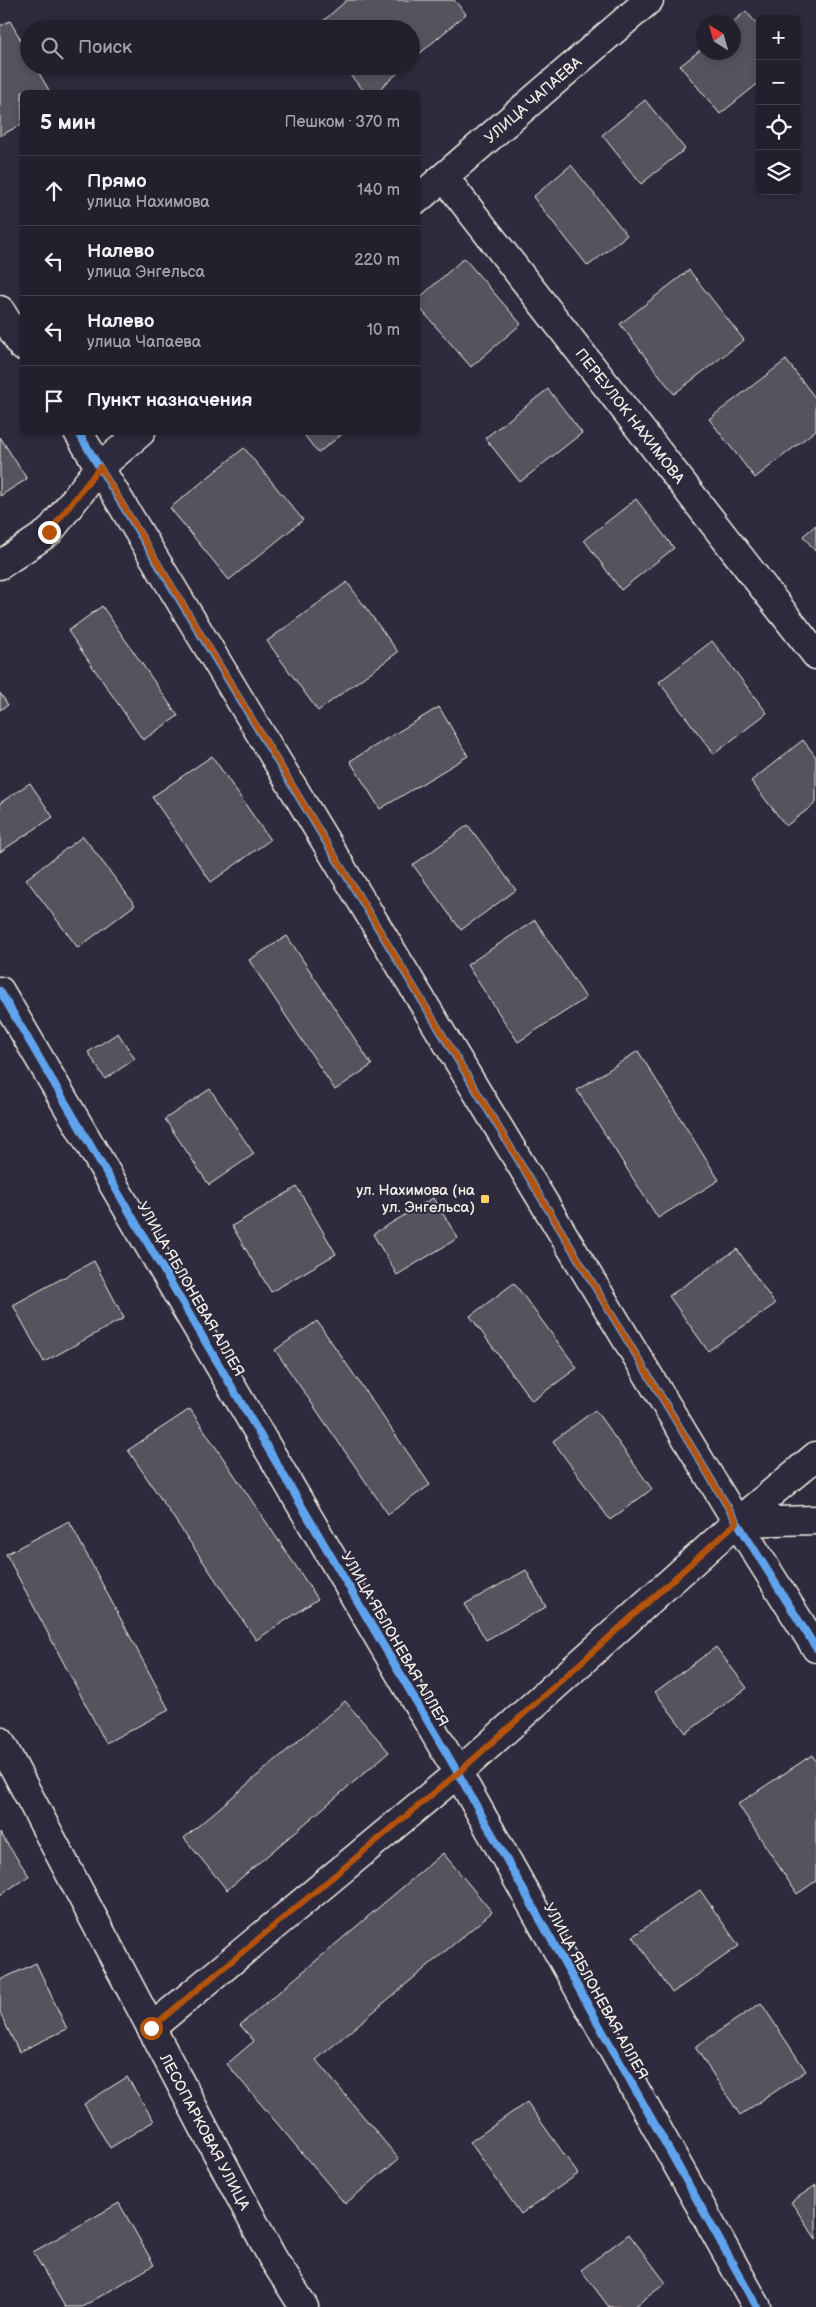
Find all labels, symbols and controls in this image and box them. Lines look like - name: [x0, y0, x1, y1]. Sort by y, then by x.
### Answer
- north arrow: [696, 15, 741, 60]
- map controls: [756, 15, 801, 195]
- button: +: [756, 15, 801, 60]
- search box: [20, 20, 420, 75]
- icon: search: [38, 34, 66, 62]
- text: Поиск: [78, 36, 132, 59]
- street label: УЛИЦА ЧАПАЕВА: [481, 52, 587, 148]
- button: −: [756, 60, 801, 105]
- button: locate: [756, 105, 801, 150]
- text: 5 мин: [40, 110, 96, 135]
- text: Пешком · 370 m: [285, 113, 400, 132]
- button: layers: [756, 150, 801, 195]
- text: Прямо: [87, 170, 147, 193]
- icon: ahead: [40, 177, 68, 205]
- text: 140 m: [357, 181, 400, 200]
- text: улица Нахимова: [87, 193, 210, 212]
- text: Налево: [87, 240, 154, 263]
- icon: left: [40, 247, 68, 275]
- text: 220 m: [354, 251, 400, 270]
- text: улица Энгельса: [87, 263, 205, 282]
- text: Налево: [87, 310, 154, 333]
- icon: left: [40, 317, 68, 345]
- text: 10 m: [367, 321, 400, 340]
- text: улица Чапаева: [87, 333, 201, 352]
- street label: ПЕРЕУЛОК НАХИМОВА: [571, 345, 689, 488]
- icon: arrive: [40, 387, 68, 415]
- text: Пункт назначения: [87, 389, 252, 412]
- route end: [38, 521, 61, 544]
- place label: ул. Нахимова (на ул. Энгельса): [356, 1181, 475, 1217]
- marker: ул. Нахимова (на ул. Энгельса): [479, 1193, 491, 1205]
- street label: УЛИЦА ЯБЛОНЕВАЯ АЛЛЕЯ: [133, 1198, 248, 1380]
- street label: УЛИЦА ЯБЛОНЕВАЯ АЛЛЕЯ: [337, 1548, 452, 1730]
- street label: УЛИЦА ЯБЛОНЕВАЯ АЛЛЕЯ: [539, 1900, 652, 2083]
- route start: [140, 2017, 163, 2040]
- street label: ЛЕСОПАРКОВАЯ УЛИЦА: [155, 2050, 254, 2215]

